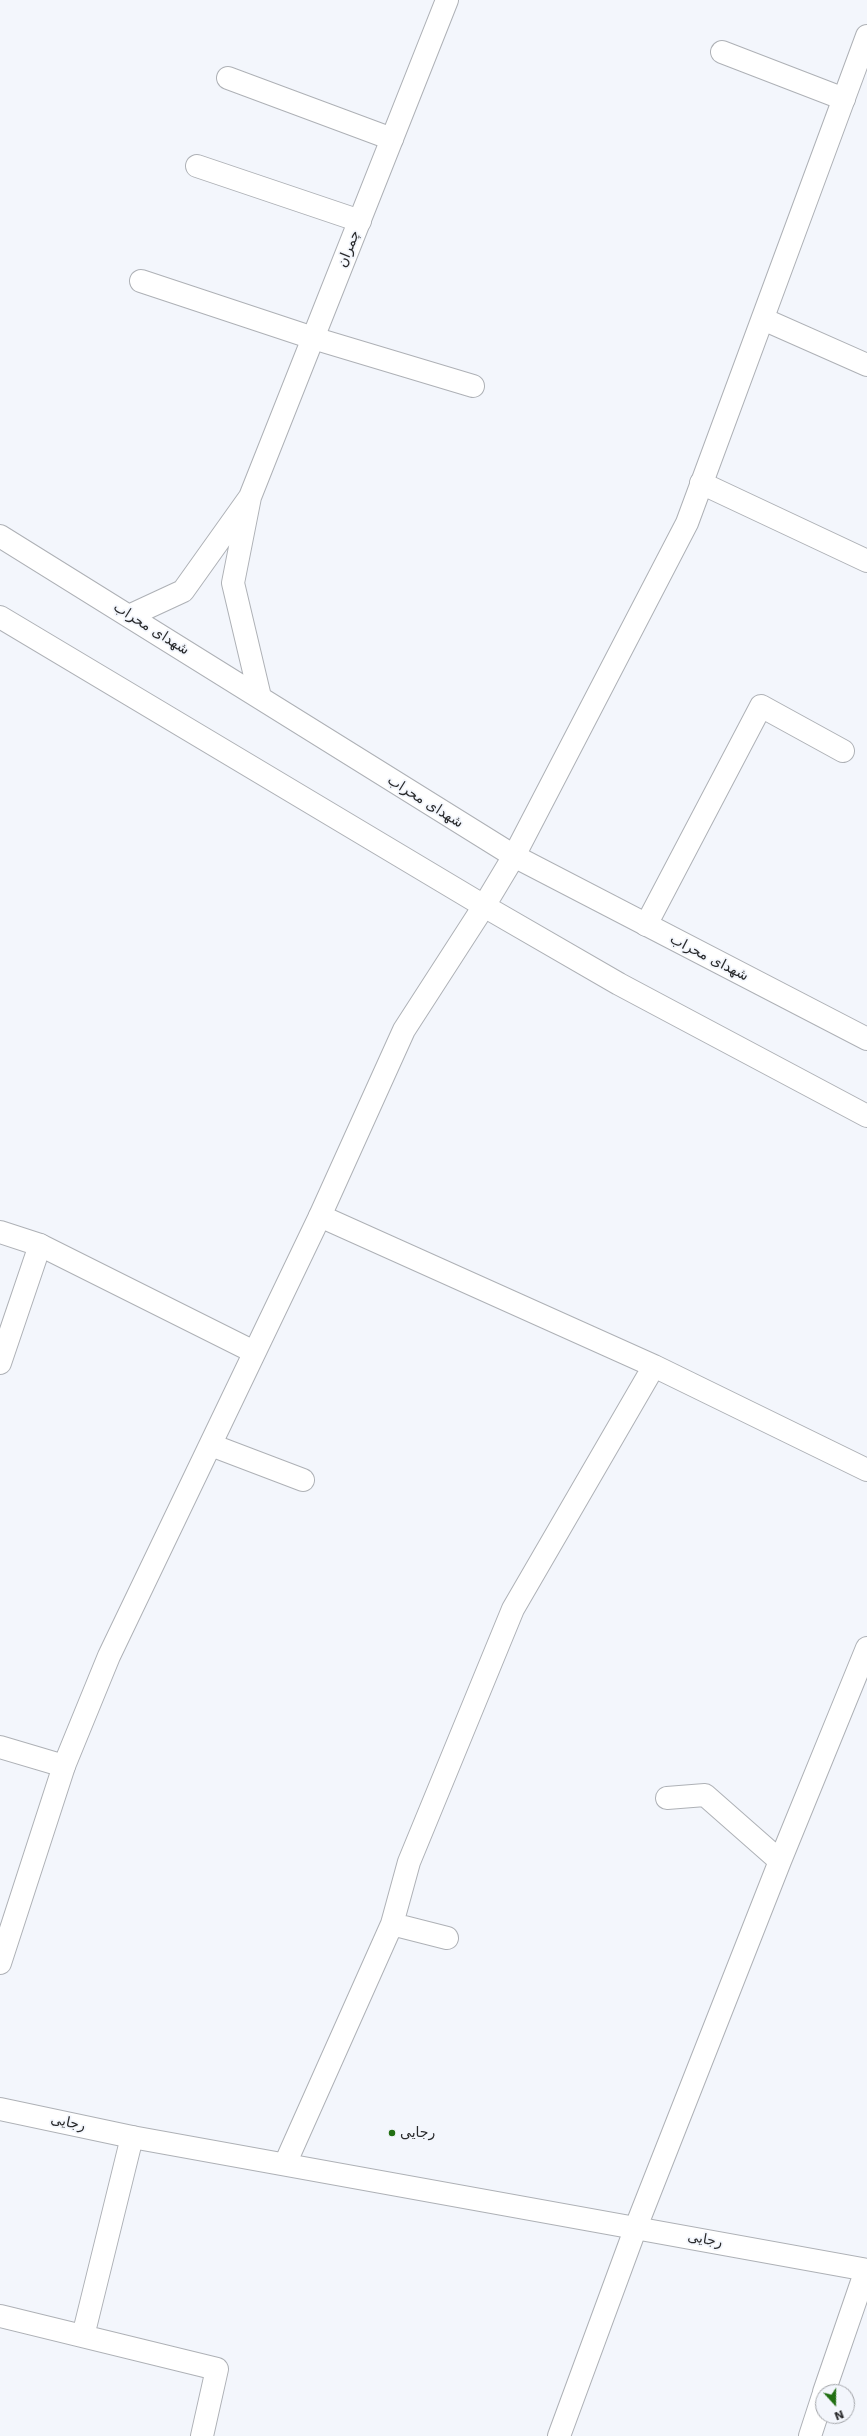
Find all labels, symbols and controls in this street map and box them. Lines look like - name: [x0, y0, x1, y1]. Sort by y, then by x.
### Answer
- street label: چمران: [334, 228, 364, 270]
- street label: شهدای محراب: [110, 599, 192, 659]
- street label: شهدای محراب: [384, 772, 466, 832]
- street label: شهدای محراب: [667, 931, 751, 985]
- street label: رجایی: [49, 2111, 87, 2135]
- place label: رجایی: [400, 2125, 435, 2141]
- marker: رجایی: [387, 2128, 397, 2138]
- street label: رجایی: [686, 2229, 724, 2251]
- north arrow: [815, 2384, 855, 2424]
- text: N: [832, 2407, 846, 2422]

